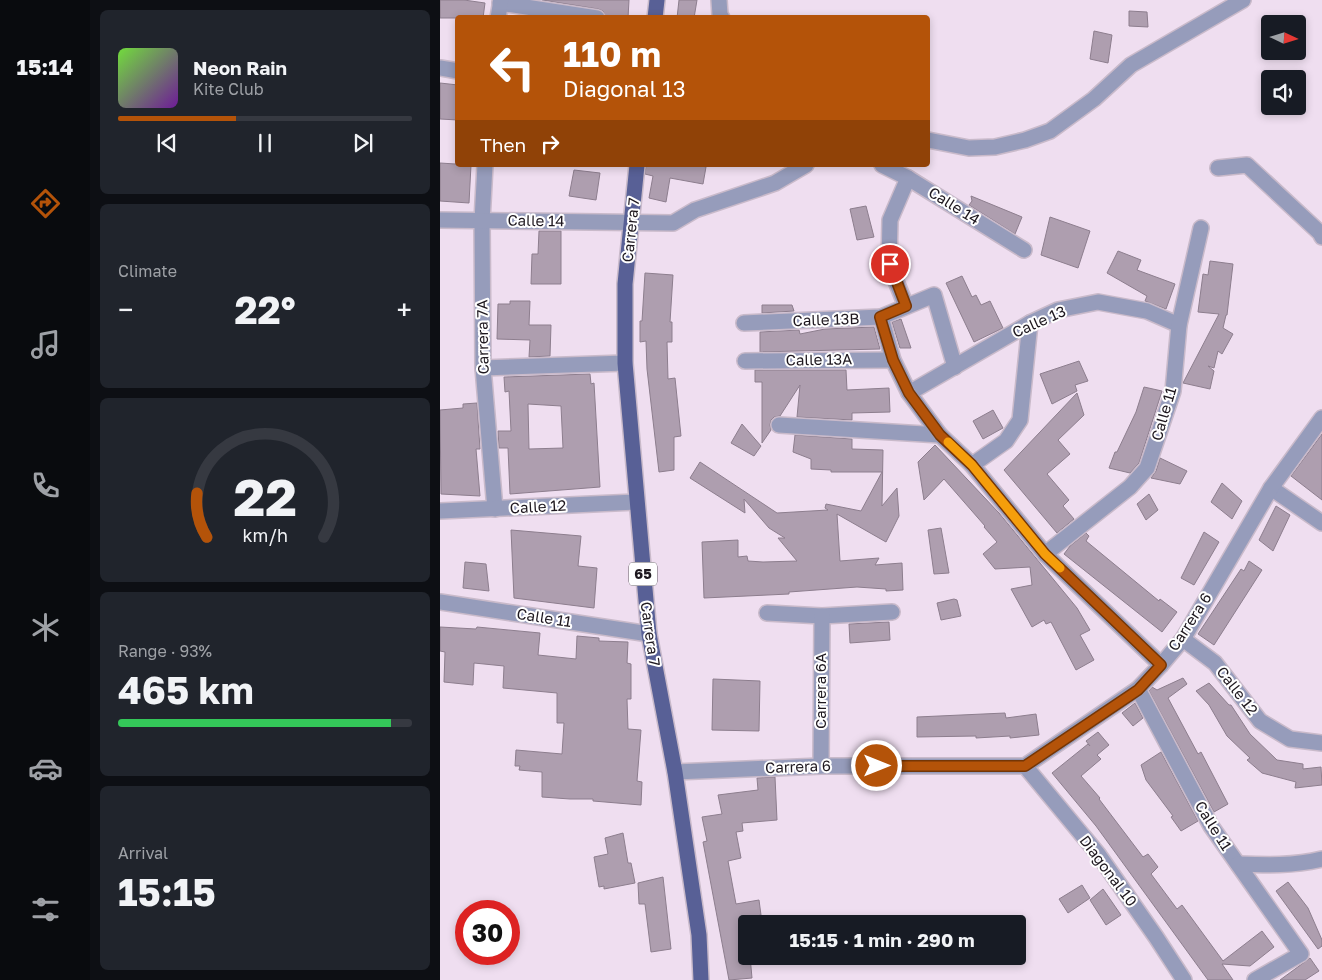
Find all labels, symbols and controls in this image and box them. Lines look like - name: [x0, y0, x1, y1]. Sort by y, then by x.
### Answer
- north arrow: [1261, 15, 1306, 60]
- map controls: [1261, 15, 1306, 115]
- text: 110 m: [563, 33, 661, 75]
- icon: left: [480, 35, 545, 100]
- text: 15:14: [17, 53, 73, 80]
- text: Neon Rain: [193, 56, 287, 79]
- button: sound: [1261, 70, 1306, 115]
- text: Diagonal 13: [563, 75, 686, 102]
- text: Kite Club: [193, 79, 264, 99]
- icon: previous: [153, 129, 181, 157]
- icon: pause: [251, 129, 279, 157]
- icon: next: [349, 129, 377, 157]
- icon: right: [536, 130, 564, 158]
- text: Then: [480, 133, 526, 156]
- street label: Calle 14: [926, 182, 983, 228]
- icon: directions: [28, 186, 63, 221]
- street label: Carrera 7: [618, 197, 642, 263]
- street label: Calle 14: [507, 211, 565, 229]
- pin: [869, 243, 911, 285]
- icon: arrive: [876, 250, 904, 278]
- text: Climate: [118, 261, 177, 281]
- text: 22°: [234, 287, 296, 332]
- text: −: [118, 293, 133, 326]
- text: +: [397, 293, 412, 326]
- street label: Carrera 7A: [472, 299, 492, 375]
- street label: Calle 13: [1009, 301, 1068, 341]
- street label: Calle 13B: [792, 309, 860, 329]
- icon: music: [28, 327, 63, 362]
- street label: Calle 13A: [785, 349, 852, 369]
- street label: Calle 11: [1147, 385, 1179, 443]
- text: 22: [233, 465, 297, 527]
- icon: phone: [28, 468, 63, 503]
- street label: Calle 12: [509, 496, 567, 516]
- text: km/h: [242, 524, 288, 546]
- road number: 65: [629, 562, 657, 586]
- street label: Carrera 6: [1164, 589, 1215, 654]
- street label: Carrera 7: [638, 601, 664, 667]
- street label: Calle 11: [516, 604, 573, 630]
- icon: climate: [28, 610, 63, 645]
- text: Range · 93%: [118, 641, 212, 661]
- street label: Carrera 6A: [811, 653, 829, 729]
- street label: Calle 12: [1213, 663, 1262, 718]
- text: 465 km: [118, 667, 254, 712]
- position arrow: [850, 739, 902, 791]
- icon: car: [28, 751, 63, 786]
- street label: Carrera 6: [765, 756, 831, 776]
- street label: Calle 11: [1192, 797, 1236, 854]
- street label: Diagonal 10: [1076, 831, 1141, 909]
- text: Arrival: [118, 843, 168, 863]
- text: 15:15: [118, 869, 216, 914]
- icon: filters: [28, 892, 63, 927]
- speed limit sign: 30: [455, 900, 520, 965]
- text: 15:15 · 1 min · 290 m: [789, 928, 975, 951]

